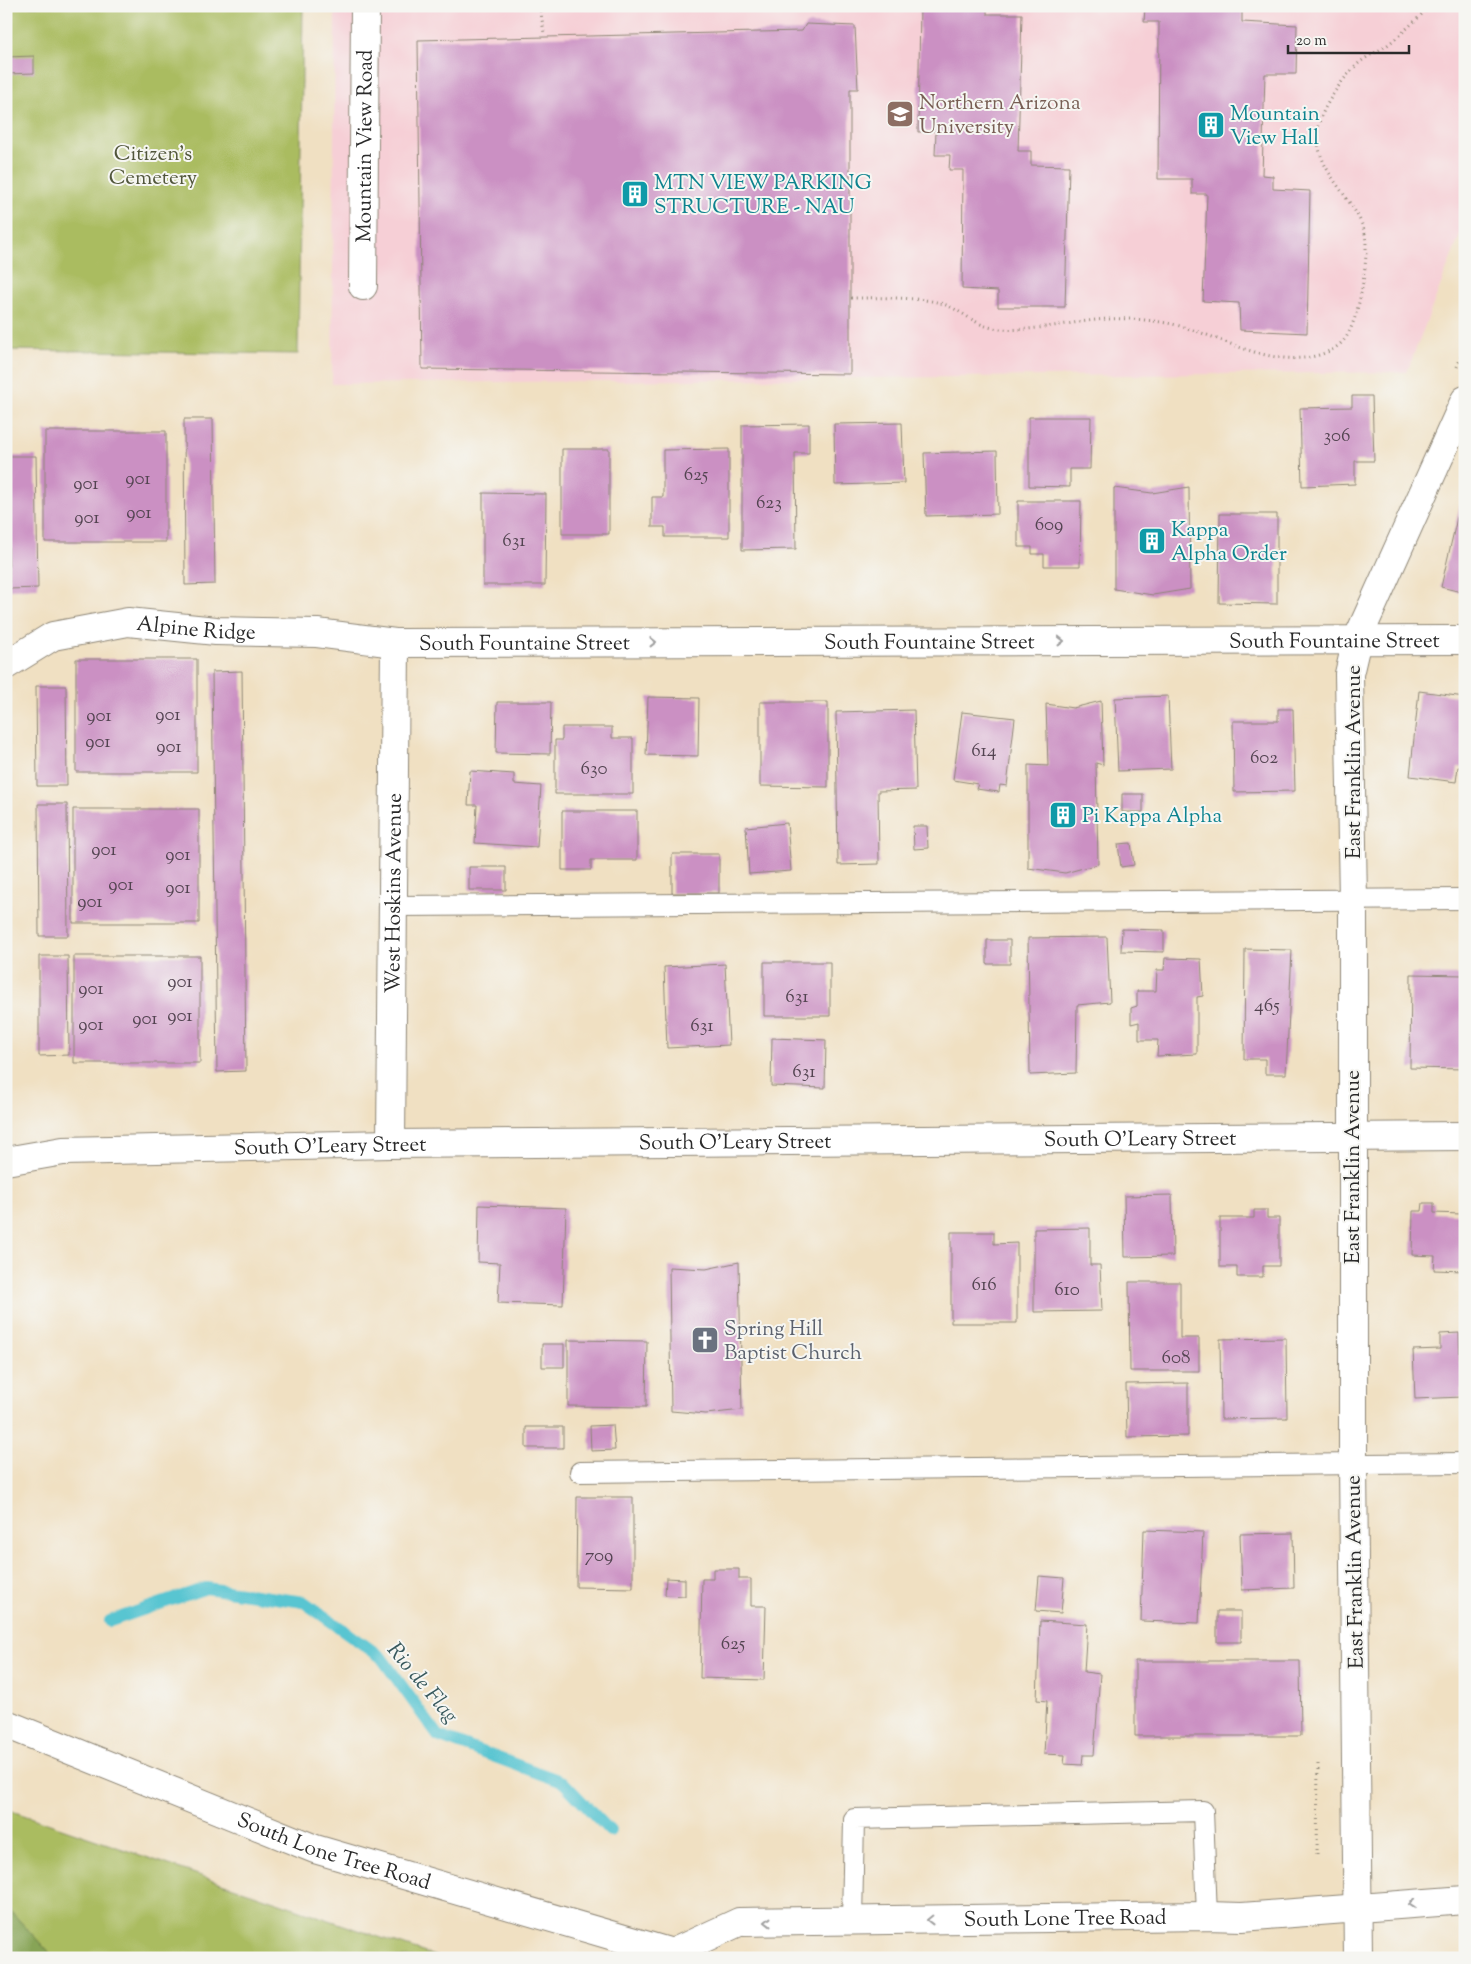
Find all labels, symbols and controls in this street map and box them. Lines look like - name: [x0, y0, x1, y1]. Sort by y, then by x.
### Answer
- scale bar: [1288, 22, 1410, 54]
- text: 20 m: [1296, 31, 1327, 52]
- street label: Mountain View Road: [350, 49, 382, 243]
- place label: Northern Arizona University: [919, 89, 1081, 143]
- school or university icon: Northern Arizona University: [885, 99, 915, 129]
- place label: Mountain View Hall: [1230, 100, 1320, 154]
- building icon: Mountain View Hall: [1196, 110, 1226, 140]
- park label: Citizen's Cemetery: [109, 140, 198, 194]
- place label: MTN VIEW PARKING STRUCTURE - NAU: [654, 169, 872, 223]
- building icon: MTN VIEW PARKING STRUCTURE - NAU: [620, 179, 650, 209]
- house number: 306: [1324, 423, 1351, 450]
- house number: 625: [684, 462, 709, 489]
- house number: 901: [125, 466, 151, 493]
- house number: 901: [73, 471, 99, 498]
- house number: 623: [756, 490, 782, 517]
- house number: 901: [126, 500, 152, 527]
- house number: 901: [74, 505, 100, 532]
- house number: 609: [1035, 512, 1063, 539]
- place label: Kappa Alpha Order: [1171, 516, 1287, 570]
- building icon: Kappa Alpha Order: [1137, 526, 1167, 556]
- house number: 631: [502, 528, 526, 555]
- street label: Alpine Ridge: [135, 610, 256, 649]
- street label: South Fountaine Street: [1229, 627, 1440, 658]
- street label: South Fountaine Street: [824, 628, 1035, 659]
- street label: South Fountaine Street: [419, 629, 630, 660]
- one-way arrow: [1058, 636, 1065, 646]
- one-way arrow: [650, 637, 658, 647]
- street label: East Franklin Avenue: [1340, 665, 1370, 859]
- house number: 901: [155, 702, 181, 729]
- house number: 901: [86, 703, 112, 730]
- house number: 901: [85, 729, 111, 756]
- house number: 901: [156, 734, 182, 761]
- house number: 614: [971, 738, 997, 765]
- house number: 602: [1250, 745, 1278, 772]
- house number: 630: [581, 756, 608, 783]
- street label: West Hoskins Avenue: [379, 793, 411, 993]
- building icon: Pi Kappa Alpha: [1048, 800, 1078, 830]
- place label: Pi Kappa Alpha: [1082, 802, 1222, 832]
- house number: 901: [91, 837, 117, 864]
- house number: 901: [165, 842, 191, 869]
- house number: 901: [108, 872, 134, 899]
- house number: 901: [165, 875, 191, 902]
- house number: 901: [77, 889, 103, 916]
- house number: 901: [167, 969, 193, 996]
- house number: 901: [78, 976, 104, 1003]
- house number: 631: [785, 984, 809, 1011]
- house number: 465: [1254, 993, 1280, 1020]
- house number: 901: [167, 1003, 193, 1030]
- house number: 901: [132, 1006, 158, 1033]
- house number: 901: [78, 1012, 104, 1039]
- house number: 631: [690, 1013, 714, 1040]
- house number: 631: [792, 1059, 816, 1086]
- street label: East Franklin Avenue: [1339, 1070, 1369, 1264]
- street label: South O'Leary Street: [1044, 1125, 1236, 1156]
- street label: South O'Leary Street: [639, 1128, 831, 1159]
- street label: South O'Leary Street: [234, 1131, 426, 1164]
- house number: 616: [971, 1272, 997, 1299]
- house number: 610: [1054, 1277, 1080, 1304]
- place label: Spring Hill Baptist Church: [724, 1315, 862, 1369]
- church icon: Spring Hill Baptist Church: [690, 1325, 720, 1355]
- house number: 608: [1162, 1345, 1191, 1372]
- street label: East Franklin Avenue: [1339, 1475, 1373, 1669]
- house number: 709: [585, 1543, 613, 1570]
- house number: 625: [721, 1631, 746, 1658]
- water label: Rio de Flag: [378, 1636, 466, 1732]
- street label: South Lone Tree Road: [232, 1806, 434, 1899]
- one-way arrow: [1408, 1898, 1416, 1909]
- street label: South Lone Tree Road: [964, 1904, 1167, 1936]
- one-way arrow: [926, 1915, 934, 1925]
- one-way arrow: [764, 1917, 772, 1927]

